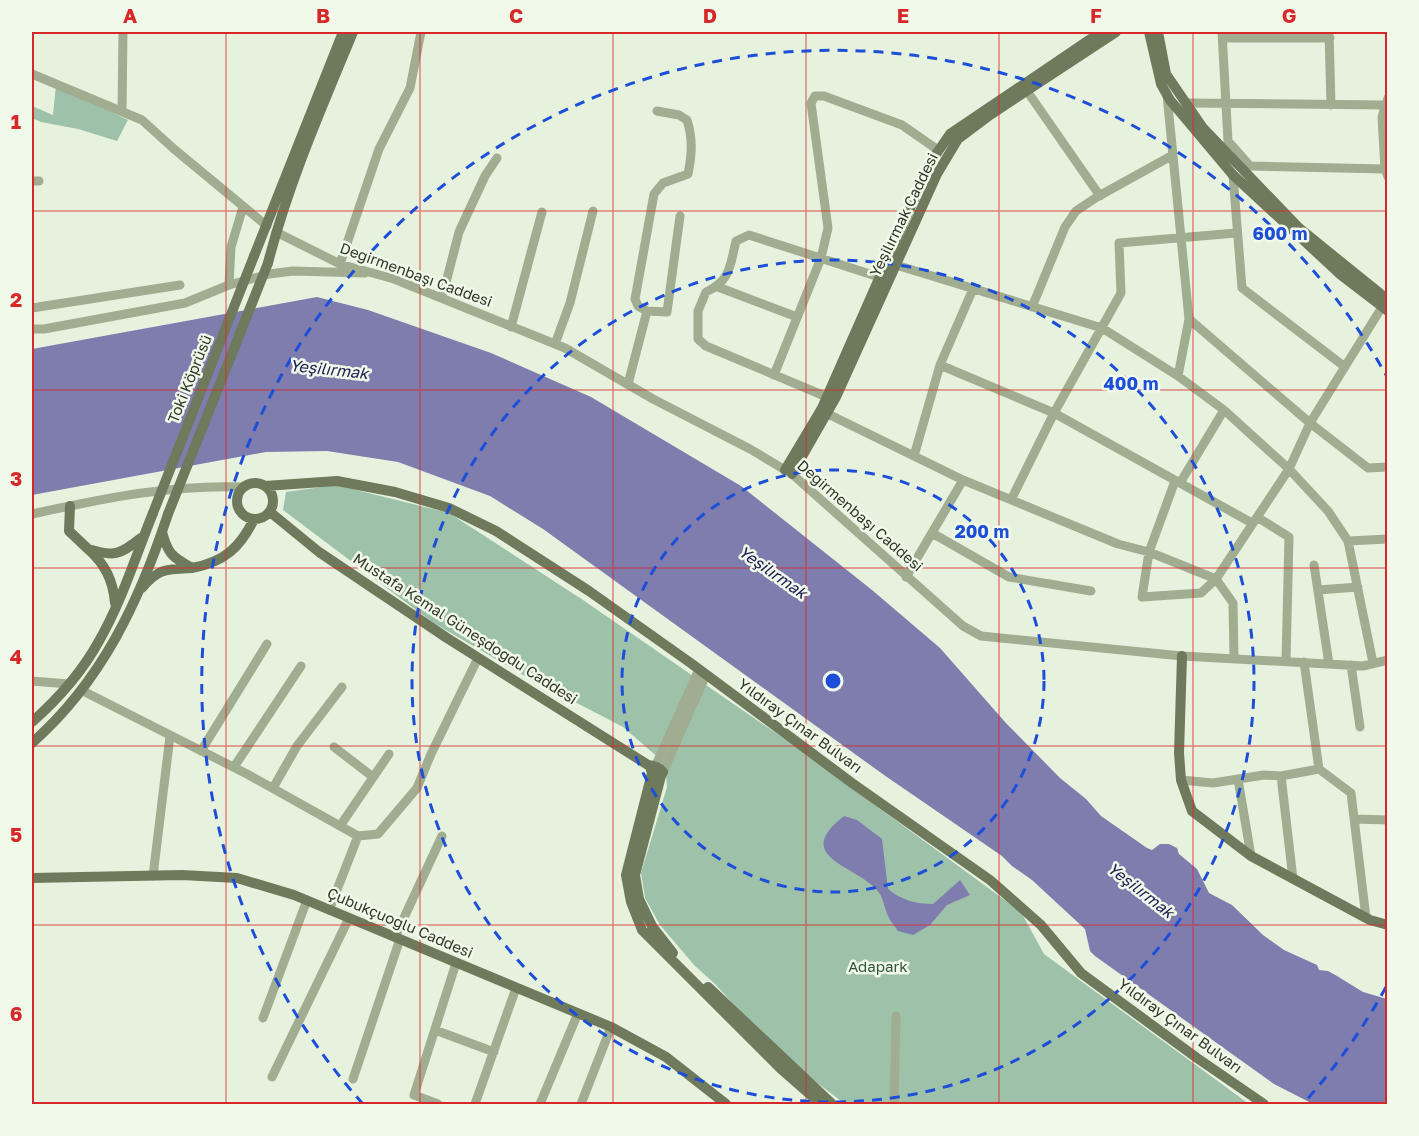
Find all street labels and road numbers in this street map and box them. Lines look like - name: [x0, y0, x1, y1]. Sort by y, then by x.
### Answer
- street label: Yeşilırmak Caddesi: [865, 150, 941, 279]
- street label: Değirmenbaşı Caddesi: [338, 238, 495, 310]
- street label: Toki Köprüsü: [163, 332, 215, 425]
- street label: Değirmenbaşı Caddesi: [794, 456, 927, 575]
- street label: Mustafa Kemal Güneşdoğdu Caddesi: [350, 549, 581, 708]
- street label: Yıldıray Çınar Bulvarı: [735, 674, 866, 776]
- street label: Çubukçuoğlu Caddesi: [325, 883, 476, 961]
- street label: Yıldıray Çınar Bulvarı: [1115, 974, 1246, 1076]

